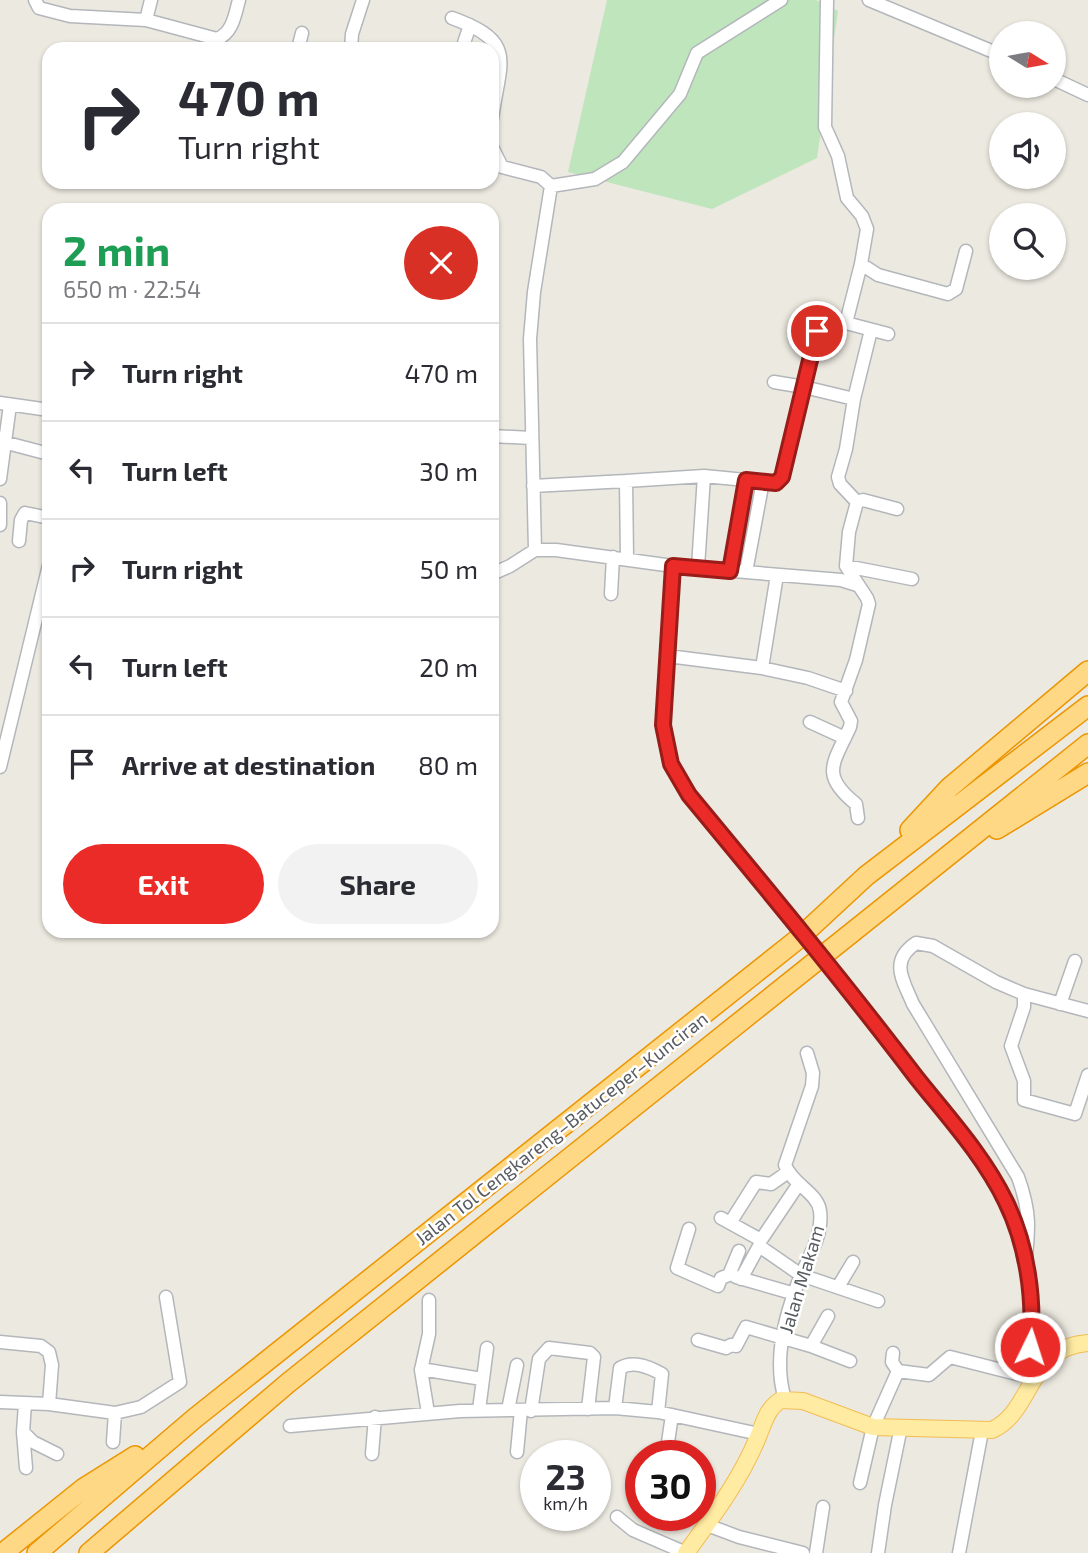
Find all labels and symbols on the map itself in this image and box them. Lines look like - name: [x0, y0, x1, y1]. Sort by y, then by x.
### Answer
- north arrow: [989, 21, 1066, 98]
- pin: [787, 301, 847, 361]
- street label: Jalan Tol Cengkareng–Batuceper–Kunciran: [410, 1007, 712, 1249]
- street label: Jalan Makam: [774, 1222, 828, 1336]
- position arrow: [993, 1310, 1067, 1384]
- speed limit sign: 30: [625, 1440, 716, 1531]

